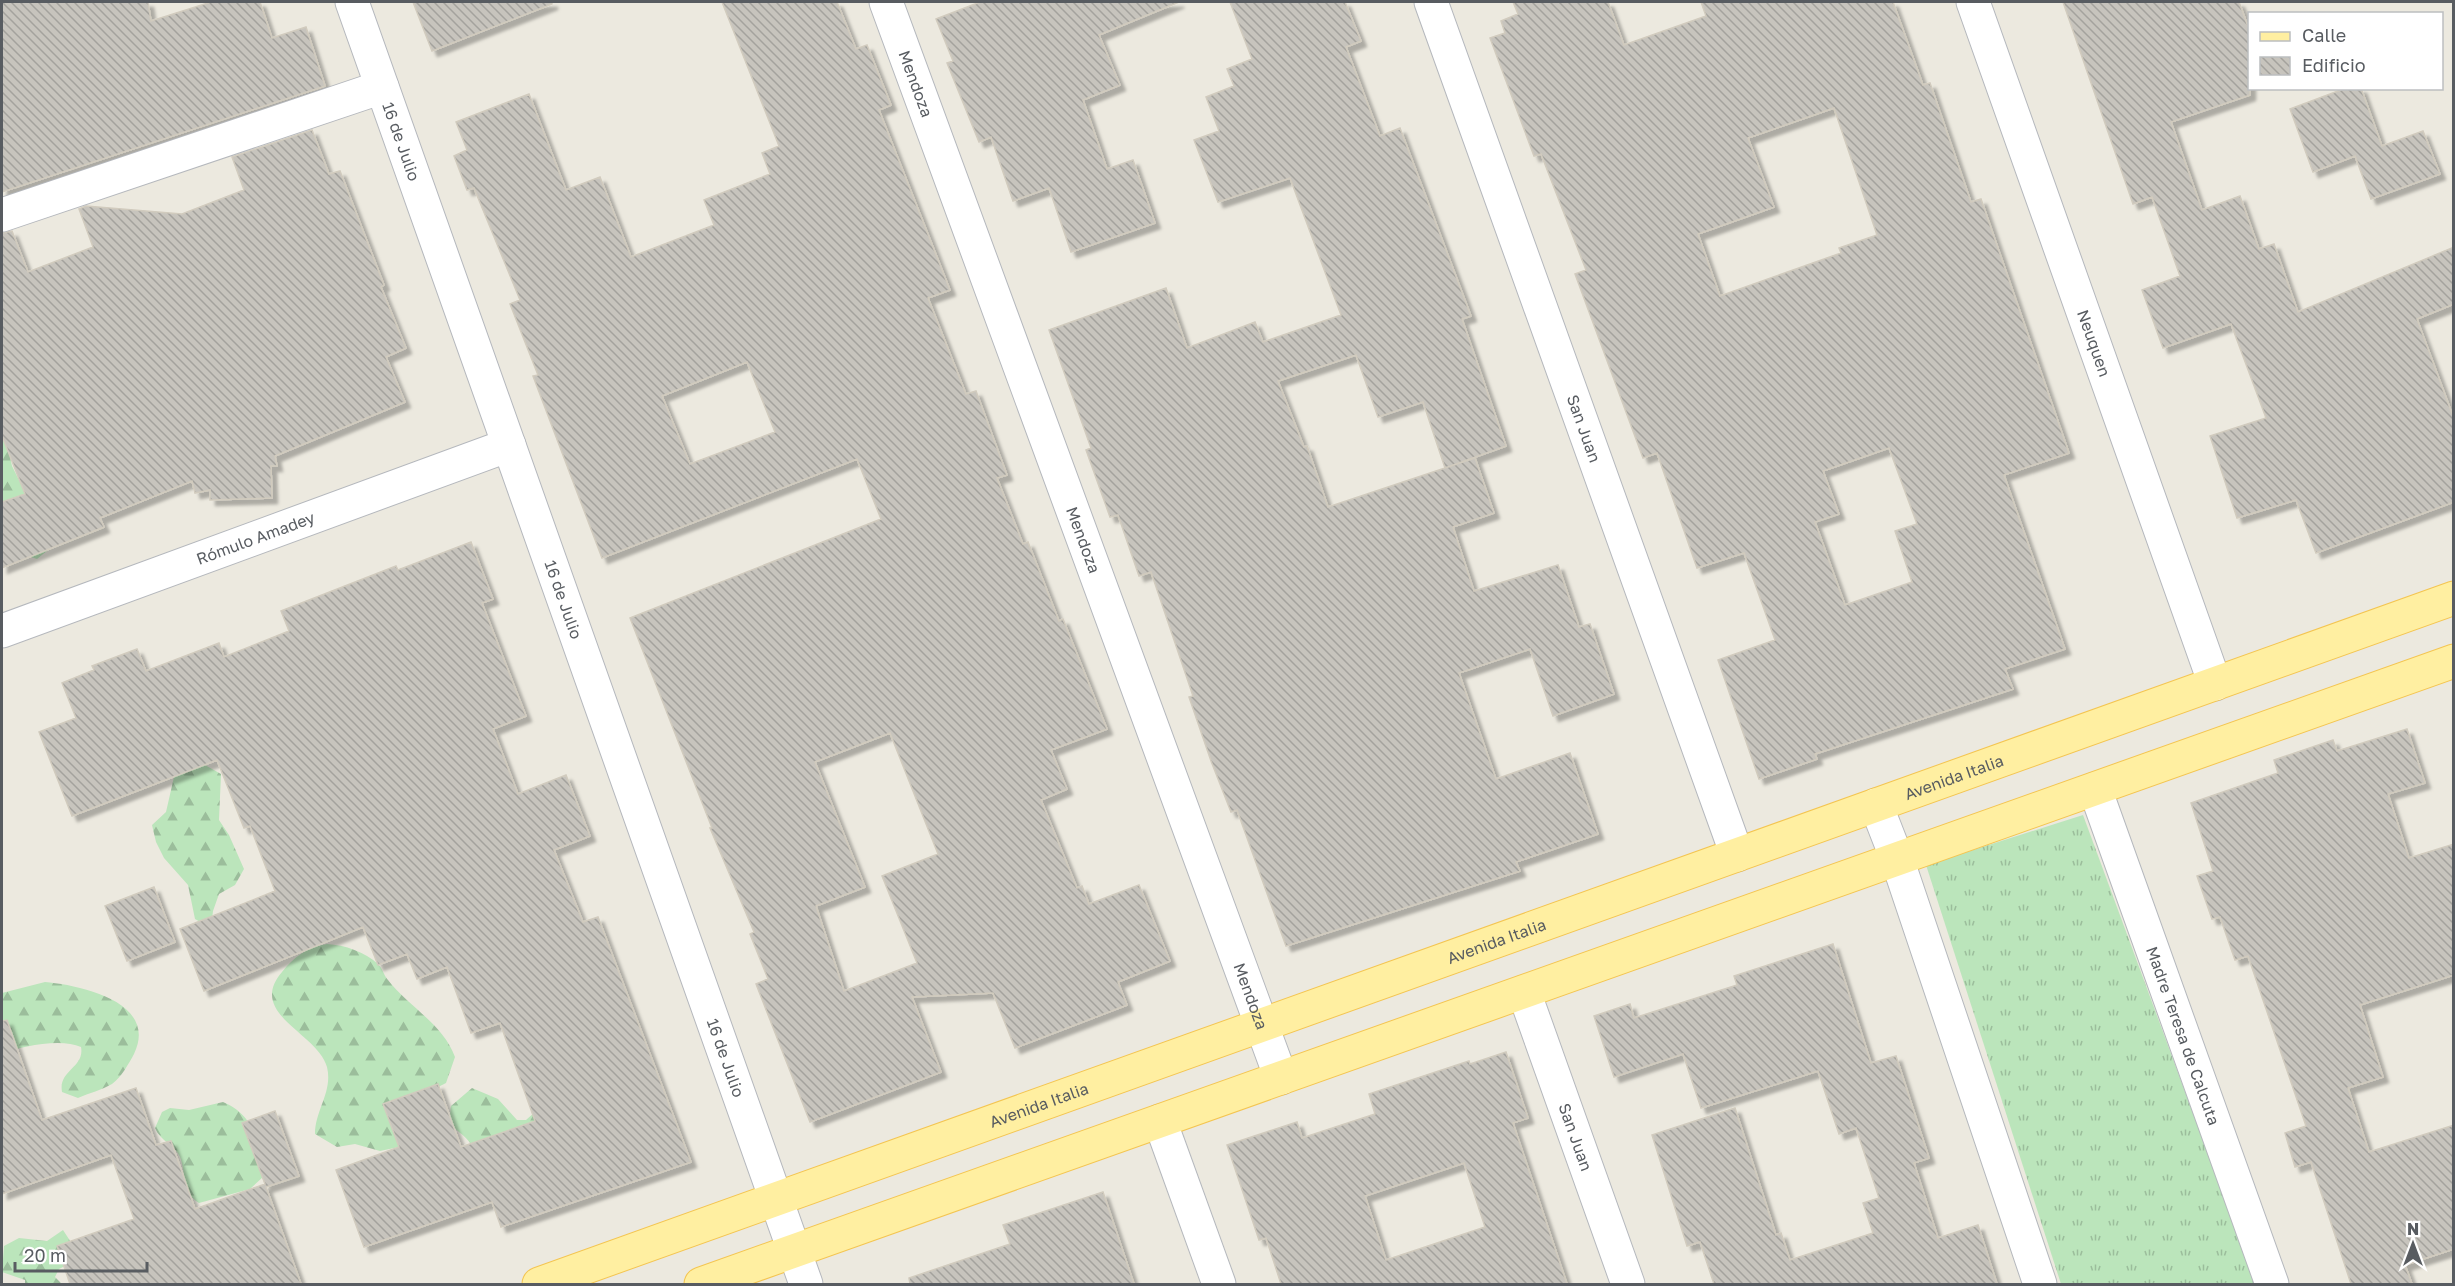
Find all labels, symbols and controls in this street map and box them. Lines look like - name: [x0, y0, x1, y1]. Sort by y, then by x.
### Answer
- legend: [2248, 12, 2443, 90]
- text: Calle: [2302, 24, 2346, 46]
- street label: Mendoza: [895, 48, 937, 120]
- text: Edificio: [2302, 54, 2366, 76]
- street label: 16 de Julio: [378, 99, 425, 184]
- street label: Neuquen: [2073, 307, 2115, 379]
- street label: San Juan: [1563, 392, 1605, 465]
- street label: Mendoza: [1062, 504, 1105, 576]
- street label: Rómulo Amadey: [194, 507, 317, 569]
- street label: 16 de Julio: [540, 558, 587, 642]
- street label: Avenida Italia: [1902, 750, 2006, 804]
- street label: Avenida Italia: [1444, 914, 1549, 968]
- street label: Madre Teresa de Calcuta: [2142, 944, 2224, 1128]
- street label: Mendoza: [1230, 960, 1272, 1032]
- street label: 16 de Julio: [703, 1016, 749, 1100]
- street label: Avenida Italia: [987, 1078, 1091, 1132]
- street label: San Juan: [1554, 1100, 1597, 1174]
- north arrow: [2383, 1214, 2443, 1274]
- text: N: [2407, 1219, 2419, 1239]
- scale bar: [15, 1235, 147, 1273]
- text: 20 m: [24, 1244, 66, 1266]

